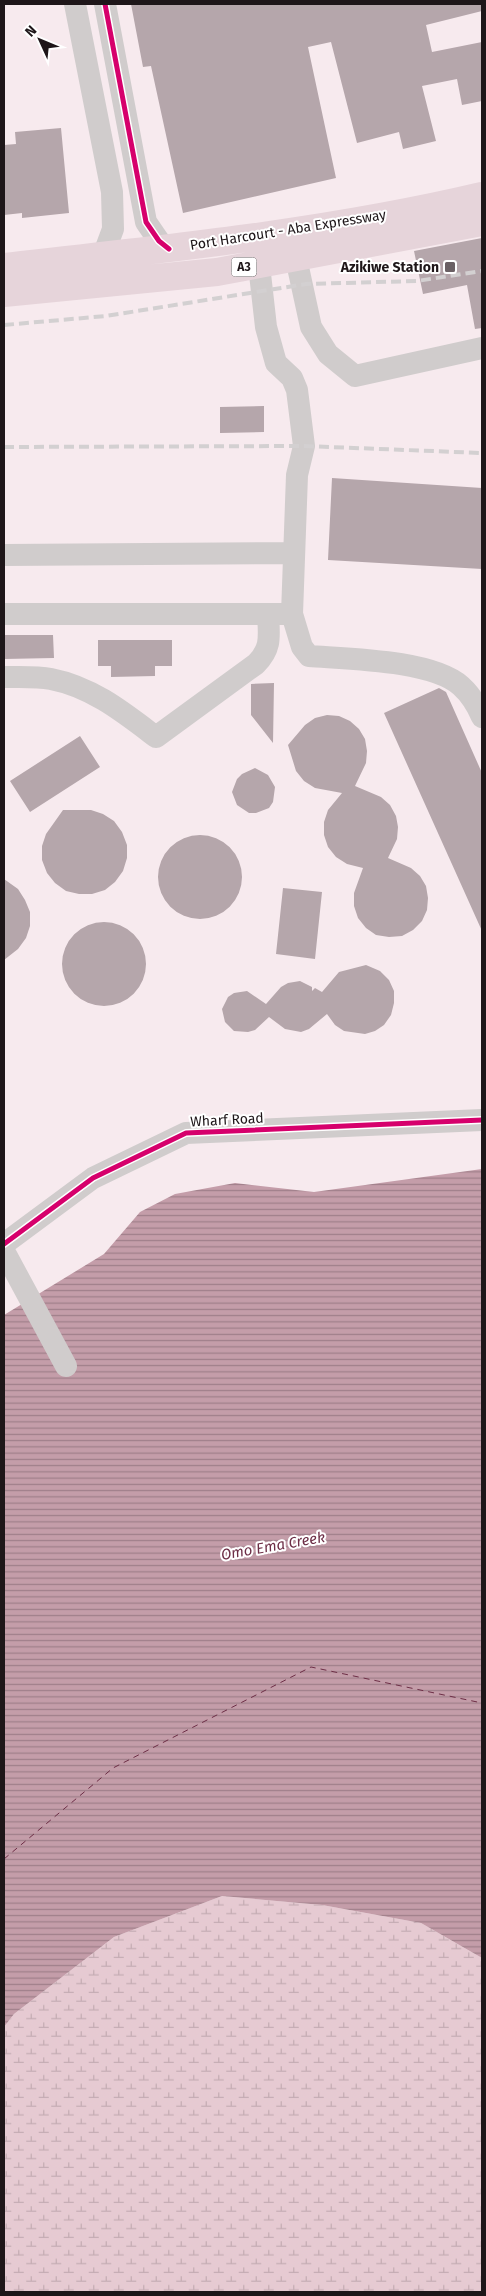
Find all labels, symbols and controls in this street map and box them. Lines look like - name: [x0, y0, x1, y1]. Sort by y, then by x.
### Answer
- north arrow: [15, 15, 65, 65]
- text: N: [22, 22, 40, 41]
- street label: Port Harcourt - Aba Expressway: [189, 206, 387, 254]
- road number: A3: [232, 258, 256, 276]
- place label: Azikiwe Station: [340, 259, 439, 276]
- marker: Azikiwe Station: [443, 260, 457, 274]
- street label: Wharf Road: [190, 1110, 264, 1130]
- water label: Omo Ema Creek: [220, 1528, 326, 1564]

